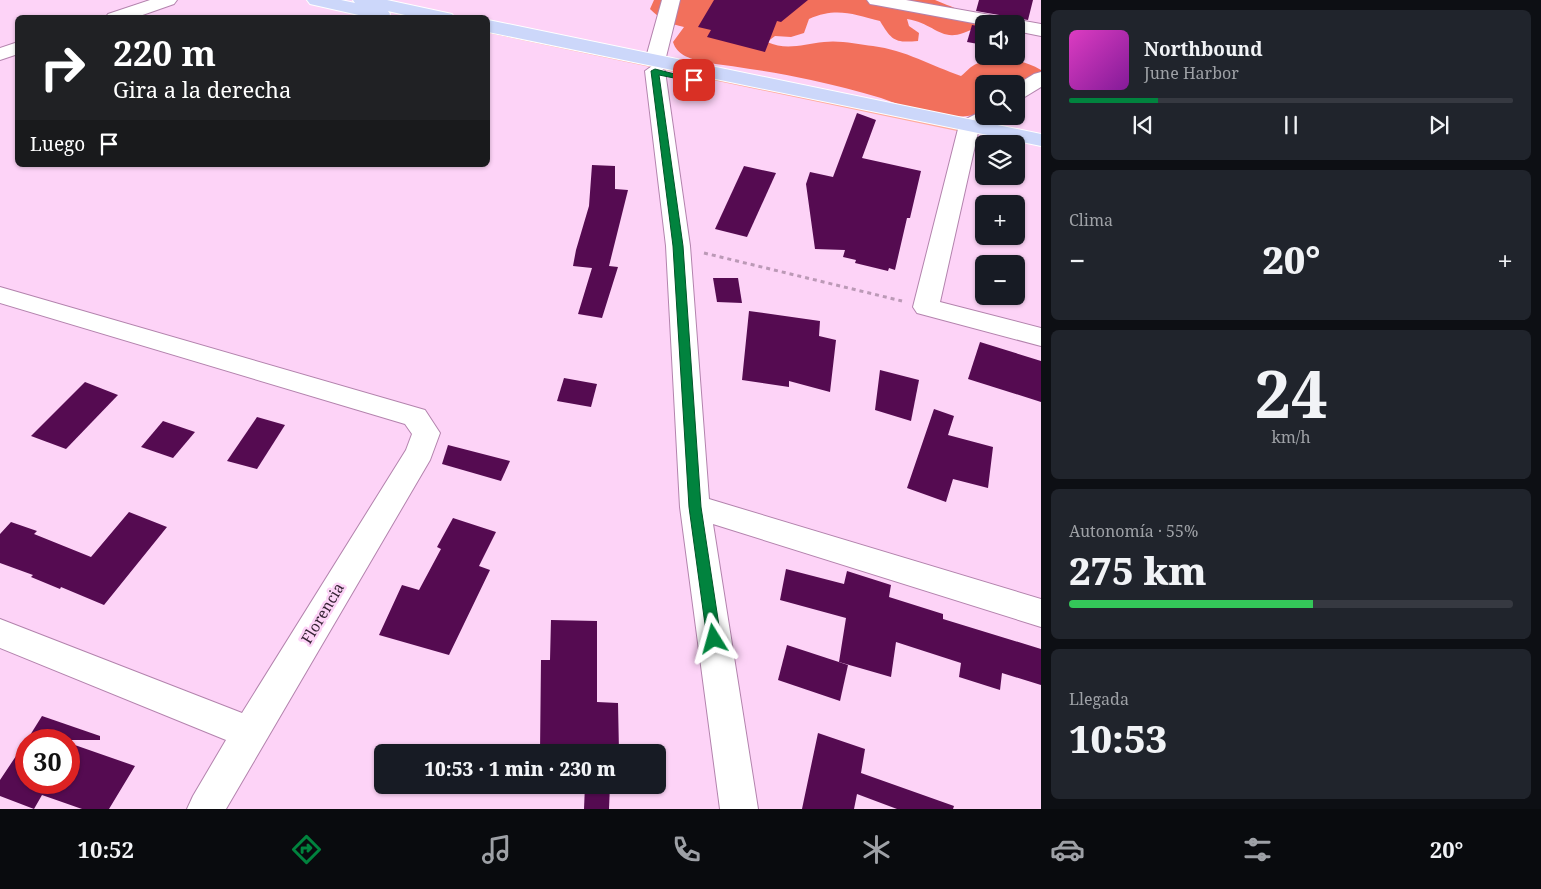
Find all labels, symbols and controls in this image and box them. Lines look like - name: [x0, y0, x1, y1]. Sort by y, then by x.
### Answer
- map controls: [975, 15, 1025, 305]
- button: sound: [975, 15, 1025, 65]
- text: 220 m: [113, 29, 216, 76]
- icon: right: [30, 35, 95, 100]
- text: Northbound: [1144, 36, 1263, 62]
- pin: [673, 59, 715, 101]
- text: June Harbor: [1144, 62, 1239, 84]
- icon: arrive: [680, 66, 708, 94]
- text: Gira a la derecha: [113, 74, 291, 104]
- button: search: [975, 75, 1025, 125]
- icon: previous: [1129, 111, 1157, 139]
- icon: pause: [1277, 111, 1305, 139]
- icon: next: [1425, 111, 1453, 139]
- icon: arrive: [95, 130, 123, 158]
- text: Luego: [30, 131, 85, 157]
- button: layers: [975, 135, 1025, 185]
- button: +: [975, 195, 1025, 245]
- text: Clima: [1069, 209, 1113, 231]
- text: 20°: [1262, 233, 1320, 285]
- text: −: [1069, 241, 1085, 279]
- text: +: [1497, 241, 1513, 279]
- button: −: [975, 255, 1025, 305]
- text: 24: [1254, 349, 1328, 437]
- text: km/h: [1271, 426, 1311, 448]
- text: Autonomía · 55%: [1069, 520, 1198, 542]
- text: 275 km: [1069, 544, 1207, 596]
- street label: Florencia: [296, 579, 348, 647]
- position arrow: [687, 612, 739, 664]
- text: Llegada: [1069, 688, 1129, 710]
- text: 10:53: [1069, 712, 1167, 764]
- speed limit sign: 30: [15, 729, 80, 794]
- text: 10:53 · 1 min · 230 m: [424, 756, 616, 782]
- icon: directions: [289, 832, 324, 867]
- icon: music: [479, 832, 514, 867]
- icon: phone: [669, 832, 704, 867]
- icon: climate: [859, 832, 894, 867]
- icon: car: [1050, 832, 1085, 867]
- icon: filters: [1240, 832, 1275, 867]
- text: 10:52: [78, 834, 134, 864]
- text: 20°: [1430, 834, 1463, 864]

